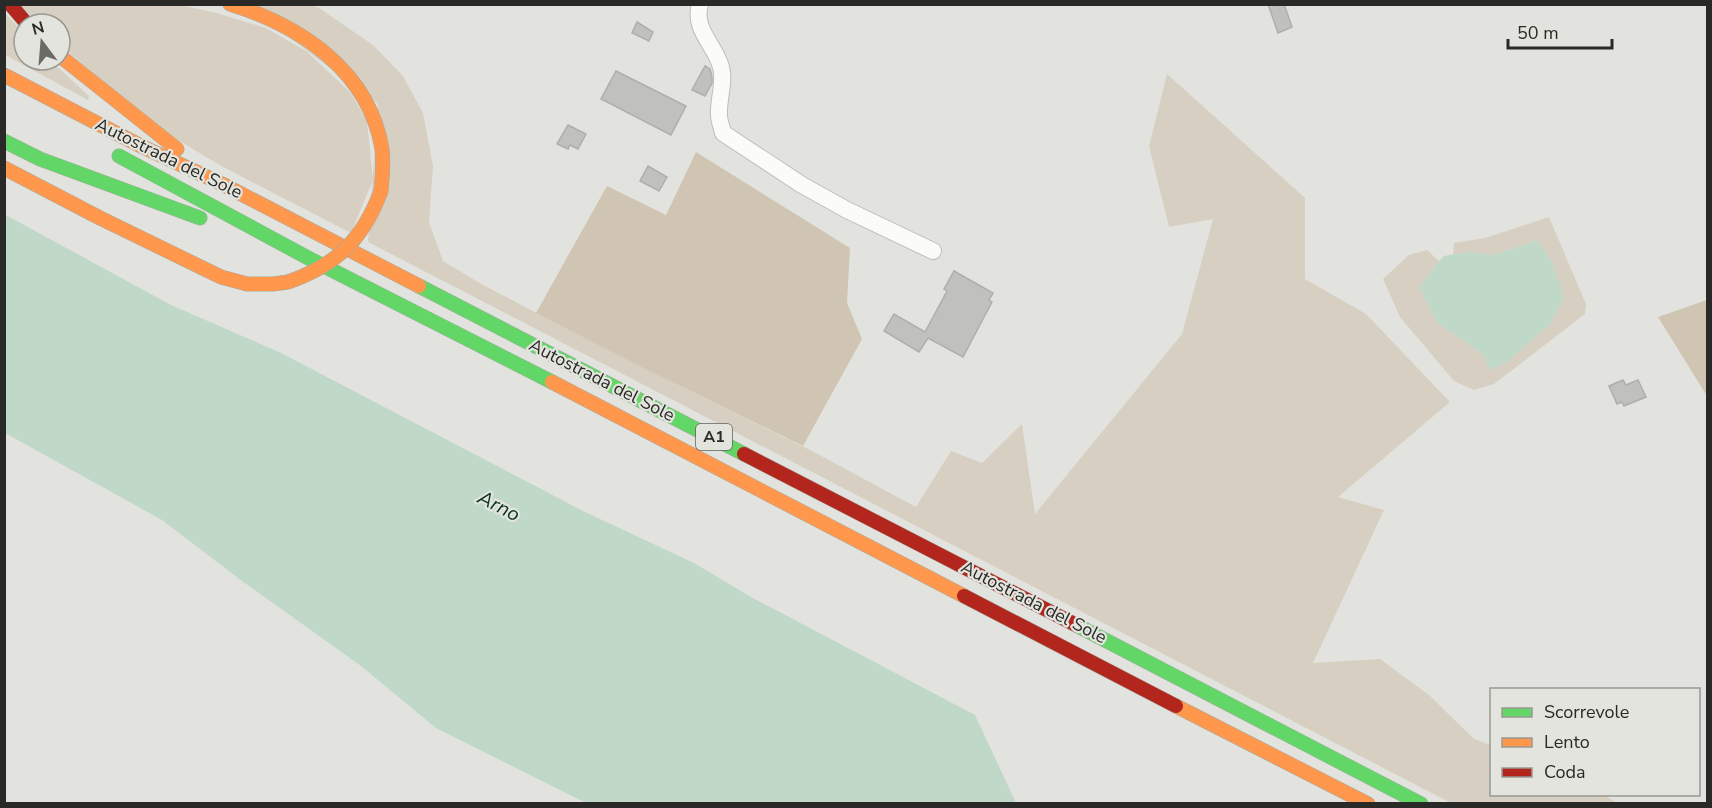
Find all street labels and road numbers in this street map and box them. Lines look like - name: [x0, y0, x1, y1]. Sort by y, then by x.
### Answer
- street label: Autostrada del Sole: [91, 112, 247, 204]
- street label: Autostrada del Sole: [525, 333, 679, 427]
- road number: A1: [696, 424, 732, 450]
- street label: Autostrada del Sole: [957, 555, 1111, 649]

